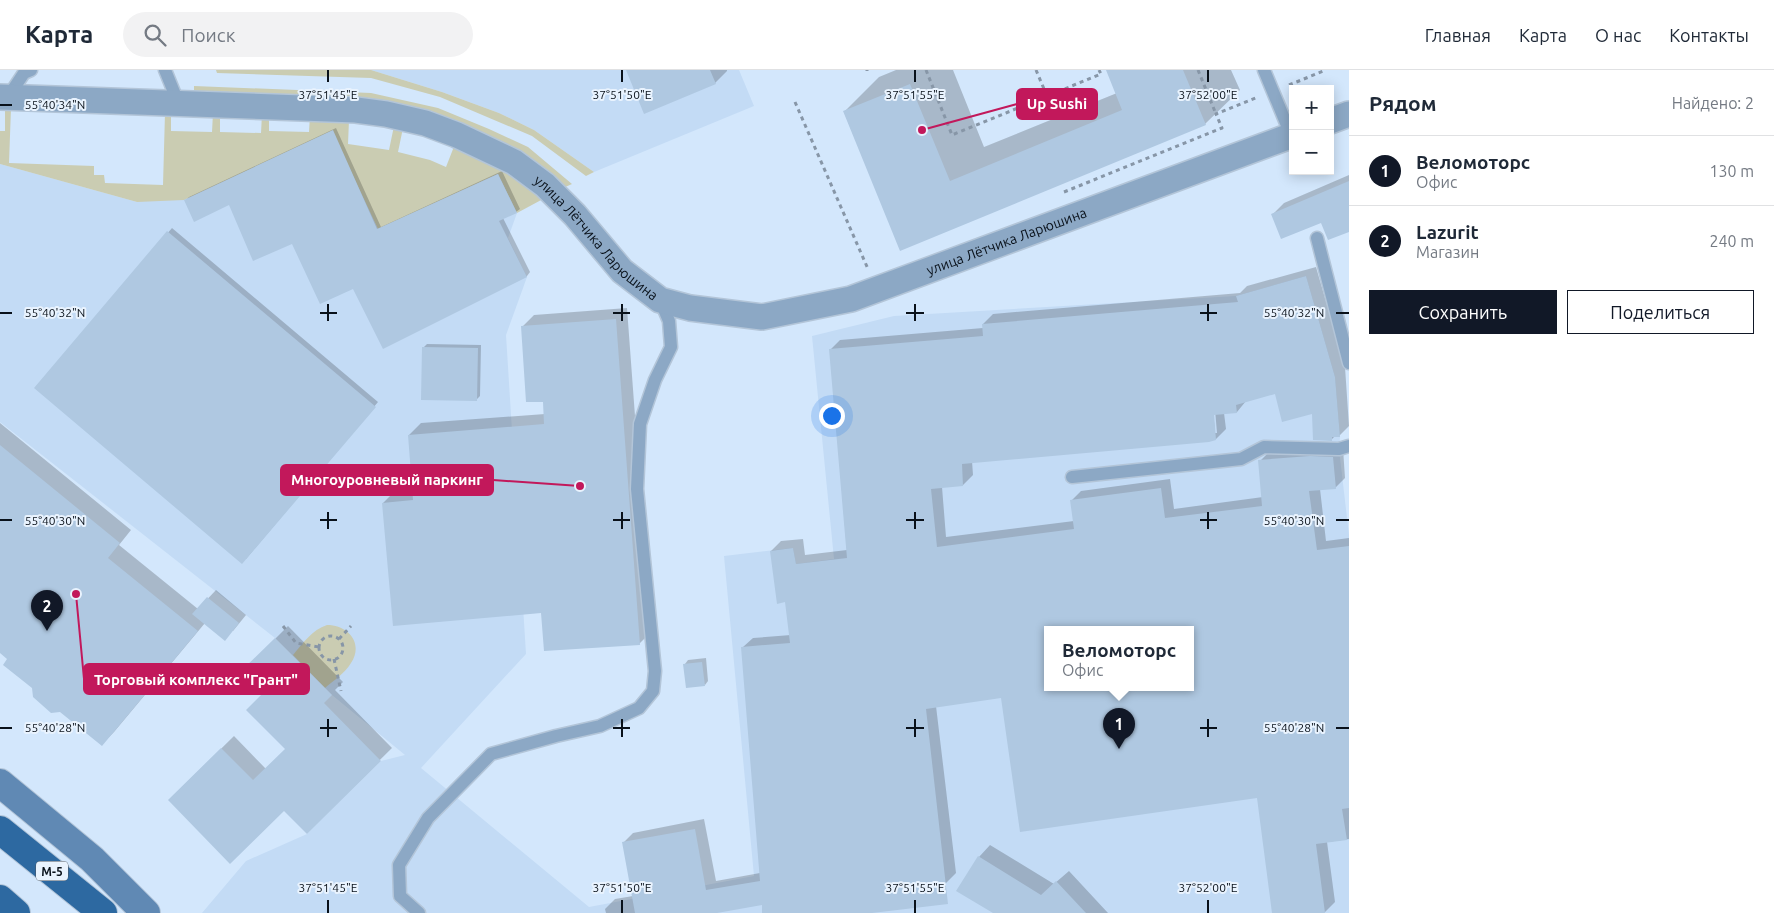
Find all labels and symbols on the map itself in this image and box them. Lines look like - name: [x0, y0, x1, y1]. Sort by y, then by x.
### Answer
- text: 37°51'45"E: [299, 88, 358, 101]
- text: 37°51'50"E: [593, 88, 652, 101]
- text: 37°51'55"E: [886, 88, 945, 101]
- text: 37°52'00"E: [1179, 88, 1238, 101]
- callout: Up Sushi: [1017, 89, 1097, 119]
- text: Up Sushi: [1027, 95, 1087, 112]
- text: 55°40'34"N: [25, 98, 85, 111]
- street label: улица Лётчика Ларюшина: [531, 172, 661, 303]
- street label: улица Лётчика Ларюшина: [924, 204, 1089, 278]
- text: 55°40'32"N: [25, 306, 85, 319]
- text: 55°40'32"N: [1264, 306, 1324, 319]
- your location: [819, 403, 845, 429]
- callout: Многоуровневый паркинг: [281, 465, 493, 495]
- text: Многоуровневый паркинг: [291, 471, 483, 488]
- text: 55°40'30"N: [25, 514, 85, 527]
- text: 55°40'30"N: [1264, 514, 1324, 527]
- pin: 2: [31, 590, 63, 631]
- callout: Торговый комплекс "Грант": [84, 664, 309, 694]
- text: Торговый комплекс "Грант": [94, 671, 298, 688]
- pin: 1: [1103, 708, 1135, 749]
- text: 55°40'28"N: [25, 721, 85, 734]
- text: 55°40'28"N: [1264, 721, 1324, 734]
- road number: М-5: [36, 861, 68, 880]
- text: 37°51'45"E: [299, 881, 358, 894]
- text: 37°51'50"E: [593, 881, 652, 894]
- text: 37°51'55"E: [886, 881, 945, 894]
- text: 37°52'00"E: [1179, 881, 1238, 894]

